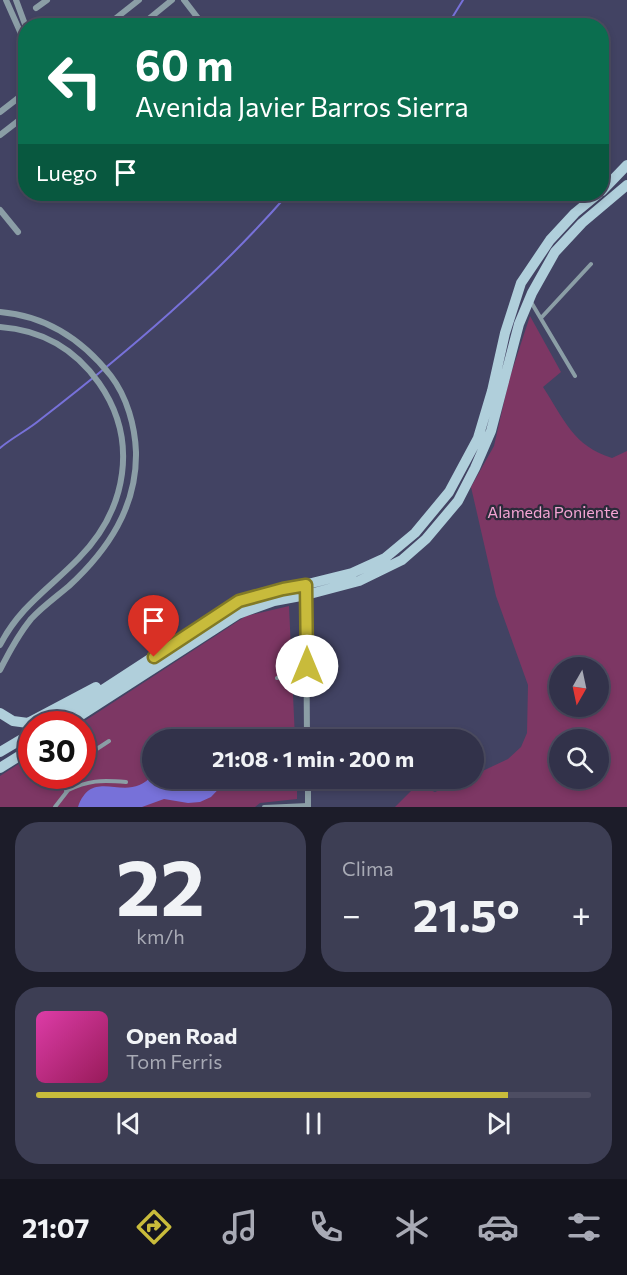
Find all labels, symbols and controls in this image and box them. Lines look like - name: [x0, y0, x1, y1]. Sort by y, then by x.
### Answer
- text: 60 m: [135, 38, 234, 90]
- icon: left: [36, 42, 114, 120]
- text: Avenida Javier Barros Sierra: [135, 90, 469, 123]
- icon: arrive: [109, 156, 142, 189]
- text: Luego: [36, 159, 97, 186]
- park label: Alameda Poniente: [487, 502, 619, 521]
- pin: [128, 595, 179, 657]
- icon: arrive: [137, 604, 170, 637]
- position arrow: [275, 634, 339, 698]
- north arrow: [549, 657, 609, 717]
- map controls: [549, 657, 609, 789]
- speed limit sign: 30: [18, 711, 96, 789]
- button: search: [549, 729, 609, 789]
- text: 21:08 · 1 min · 200 m: [212, 745, 414, 772]
- text: 22: [116, 837, 205, 932]
- text: Clima: [342, 856, 394, 880]
- text: 21.5°: [413, 886, 520, 941]
- text: −: [342, 893, 361, 934]
- text: +: [572, 893, 591, 934]
- text: km/h: [136, 924, 185, 948]
- text: Open Road: [126, 1022, 237, 1049]
- text: Tom Ferris: [126, 1049, 222, 1073]
- icon: previous: [112, 1107, 145, 1140]
- icon: pause: [297, 1107, 330, 1140]
- icon: next: [482, 1107, 515, 1140]
- icon: directions: [133, 1206, 175, 1248]
- icon: music: [219, 1206, 261, 1248]
- icon: phone: [305, 1206, 347, 1248]
- icon: climate: [391, 1206, 433, 1248]
- icon: car: [477, 1206, 519, 1248]
- icon: filters: [563, 1206, 605, 1248]
- text: 21:07: [22, 1211, 89, 1244]

